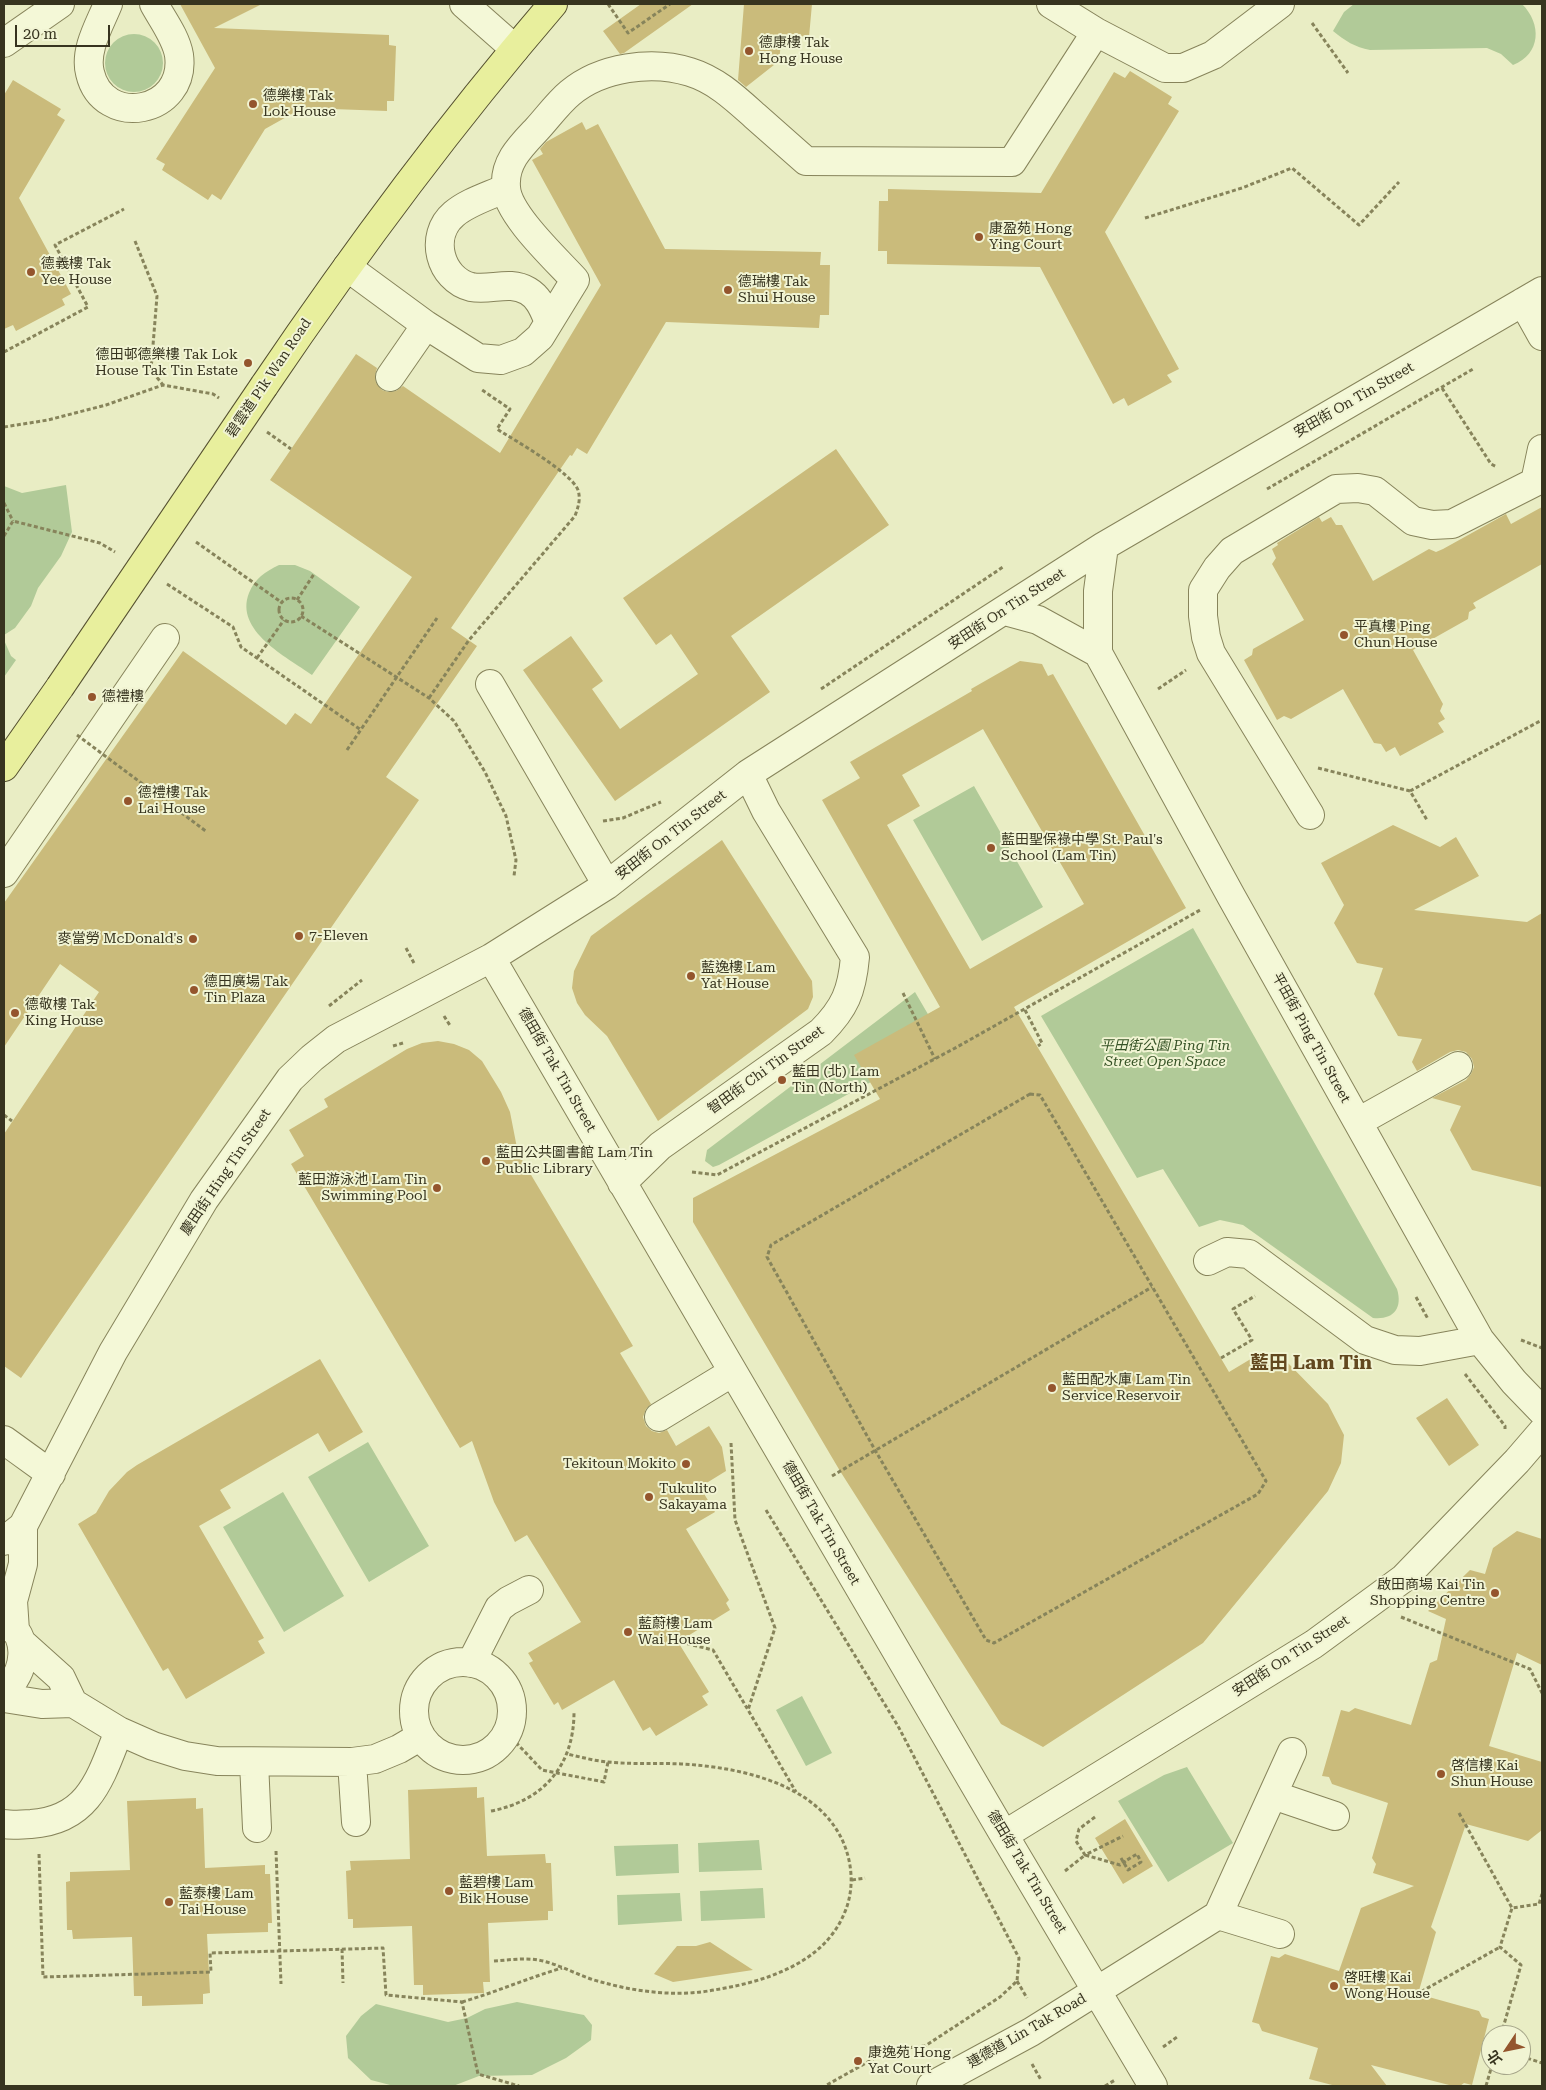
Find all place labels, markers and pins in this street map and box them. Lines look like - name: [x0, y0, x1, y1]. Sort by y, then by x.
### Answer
- place label: 德康樓 Tak Hong House: [759, 35, 843, 68]
- marker: 德康樓 Tak Hong House: [743, 45, 755, 57]
- place label: 德樂樓 Tak Lok House: [263, 88, 336, 120]
- marker: 德樂樓 Tak Lok House: [247, 98, 259, 110]
- place label: 康盈苑 Hong Ying Court: [989, 221, 1072, 253]
- marker: 康盈苑 Hong Ying Court: [973, 231, 985, 243]
- place label: 德義樓 Tak Yee House: [41, 256, 112, 288]
- marker: 德義樓 Tak Yee House: [25, 266, 37, 278]
- place label: 德瑞樓 Tak Shui House: [738, 274, 815, 306]
- marker: 德瑞樓 Tak Shui House: [722, 284, 734, 296]
- place label: 德田邨德樂樓 Tak Lok House Tak Tin Estate: [95, 347, 238, 380]
- marker: 德田邨德樂樓 Tak Lok House Tak Tin Estate: [242, 357, 254, 369]
- place label: 平真樓 Ping Chun House: [1354, 619, 1437, 652]
- marker: 平真樓 Ping Chun House: [1338, 629, 1350, 641]
- place label: 德禮樓: [102, 689, 144, 705]
- marker: 德禮樓: [86, 691, 98, 703]
- place label: 德禮樓 Tak Lai House: [138, 785, 208, 818]
- marker: 德禮樓 Tak Lai House: [122, 795, 134, 807]
- place label: 藍田聖保祿中學 St. Paul's School (Lam Tin): [1001, 832, 1163, 864]
- marker: 藍田聖保祿中學 St. Paul's School (Lam Tin): [985, 842, 997, 854]
- place label: 7-Eleven: [309, 928, 368, 944]
- marker: 7-Eleven: [293, 930, 305, 942]
- place label: 麥當勞 McDonald's: [58, 931, 183, 947]
- marker: 麥當勞 McDonald's: [187, 933, 199, 945]
- place label: 藍逸樓 Lam Yat House: [701, 960, 776, 992]
- marker: 藍逸樓 Lam Yat House: [685, 970, 697, 982]
- place label: 德田廣場 Tak Tin Plaza: [204, 974, 288, 1006]
- marker: 德田廣場 Tak Tin Plaza: [188, 984, 200, 996]
- place label: 德敬樓 Tak King House: [25, 997, 103, 1030]
- marker: 德敬樓 Tak King House: [9, 1007, 21, 1019]
- place label: 藍田 (北) Lam Tin (North): [792, 1064, 879, 1096]
- marker: 藍田 (北) Lam Tin (North): [776, 1074, 788, 1086]
- place label: 藍田公共圖書館 Lam Tin Public Library: [496, 1145, 653, 1178]
- marker: 藍田公共圖書館 Lam Tin Public Library: [480, 1155, 492, 1167]
- place label: 藍田游泳池 Lam Tin Swimming Pool: [298, 1172, 427, 1204]
- marker: 藍田游泳池 Lam Tin Swimming Pool: [431, 1182, 443, 1194]
- place label: 藍田配水庫 Lam Tin Service Reservoir: [1062, 1372, 1191, 1404]
- marker: 藍田配水庫 Lam Tin Service Reservoir: [1046, 1382, 1058, 1394]
- place label: Tekitoun Mokito: [563, 1456, 676, 1472]
- marker: Tekitoun Mokito: [680, 1458, 692, 1470]
- place label: Tukulito Sakayama: [659, 1481, 727, 1514]
- marker: Tukulito Sakayama: [643, 1491, 655, 1503]
- place label: 啟田商場 Kai Tin Shopping Centre: [1370, 1577, 1485, 1610]
- marker: 啟田商場 Kai Tin Shopping Centre: [1489, 1587, 1501, 1599]
- place label: 藍蔚樓 Lam Wai House: [638, 1616, 713, 1648]
- marker: 藍蔚樓 Lam Wai House: [622, 1626, 634, 1638]
- place label: 啓信樓 Kai Shun House: [1451, 1758, 1533, 1790]
- marker: 啓信樓 Kai Shun House: [1435, 1768, 1447, 1780]
- place label: 藍碧樓 Lam Bik House: [459, 1875, 534, 1908]
- marker: 藍碧樓 Lam Bik House: [443, 1885, 455, 1897]
- place label: 藍泰樓 Lam Tai House: [179, 1886, 254, 1918]
- marker: 藍泰樓 Lam Tai House: [163, 1896, 175, 1908]
- place label: 啓旺樓 Kai Wong House: [1344, 1970, 1430, 2002]
- marker: 啓旺樓 Kai Wong House: [1328, 1980, 1340, 1992]
- place label: 康逸苑 Hong Yat Court: [868, 2045, 951, 2078]
- marker: 康逸苑 Hong Yat Court: [852, 2055, 864, 2067]

